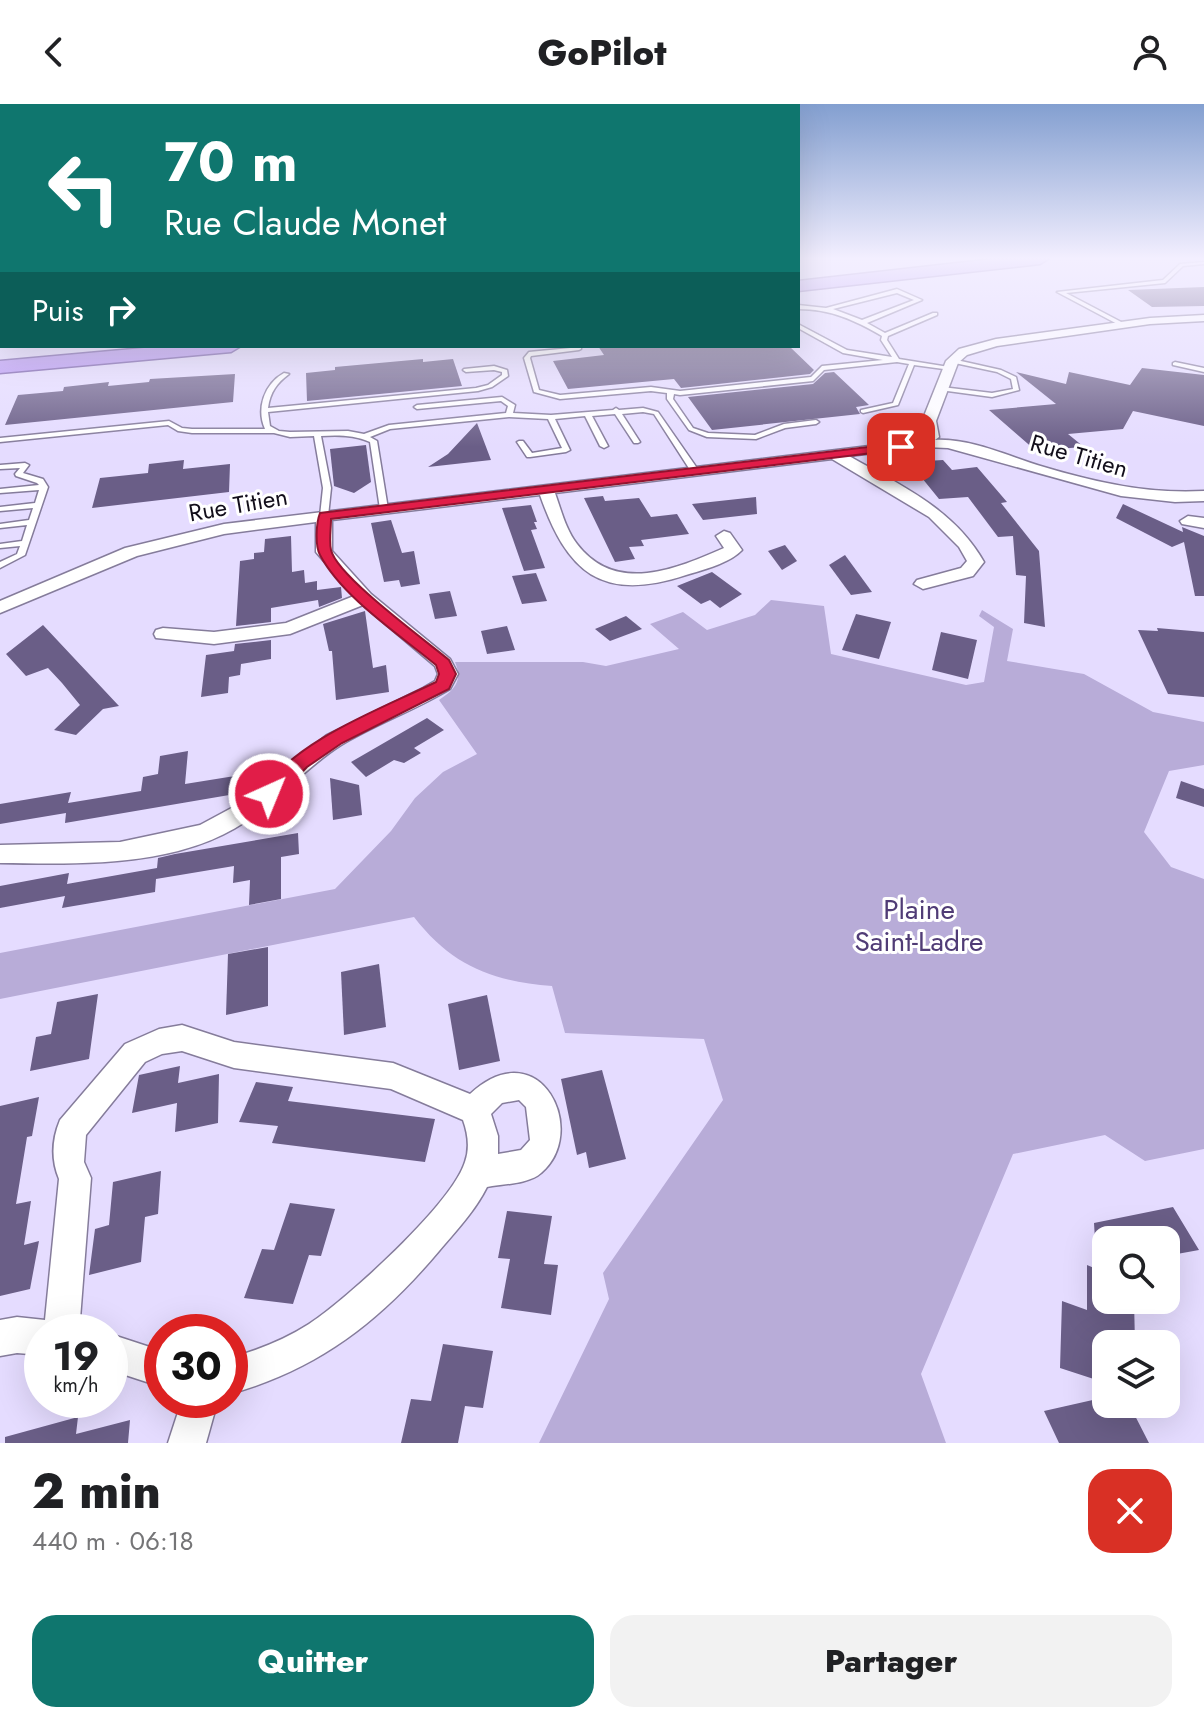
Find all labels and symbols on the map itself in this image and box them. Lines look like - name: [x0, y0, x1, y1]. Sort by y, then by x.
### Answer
- pin: [867, 413, 935, 481]
- street label: Rue Titien: [1026, 425, 1132, 486]
- street label: Rue Titien: [186, 479, 290, 530]
- position arrow: [227, 752, 311, 836]
- park label: Plaine Saint-Ladre: [854, 889, 984, 962]
- speed limit sign: 30: [144, 1314, 248, 1418]

